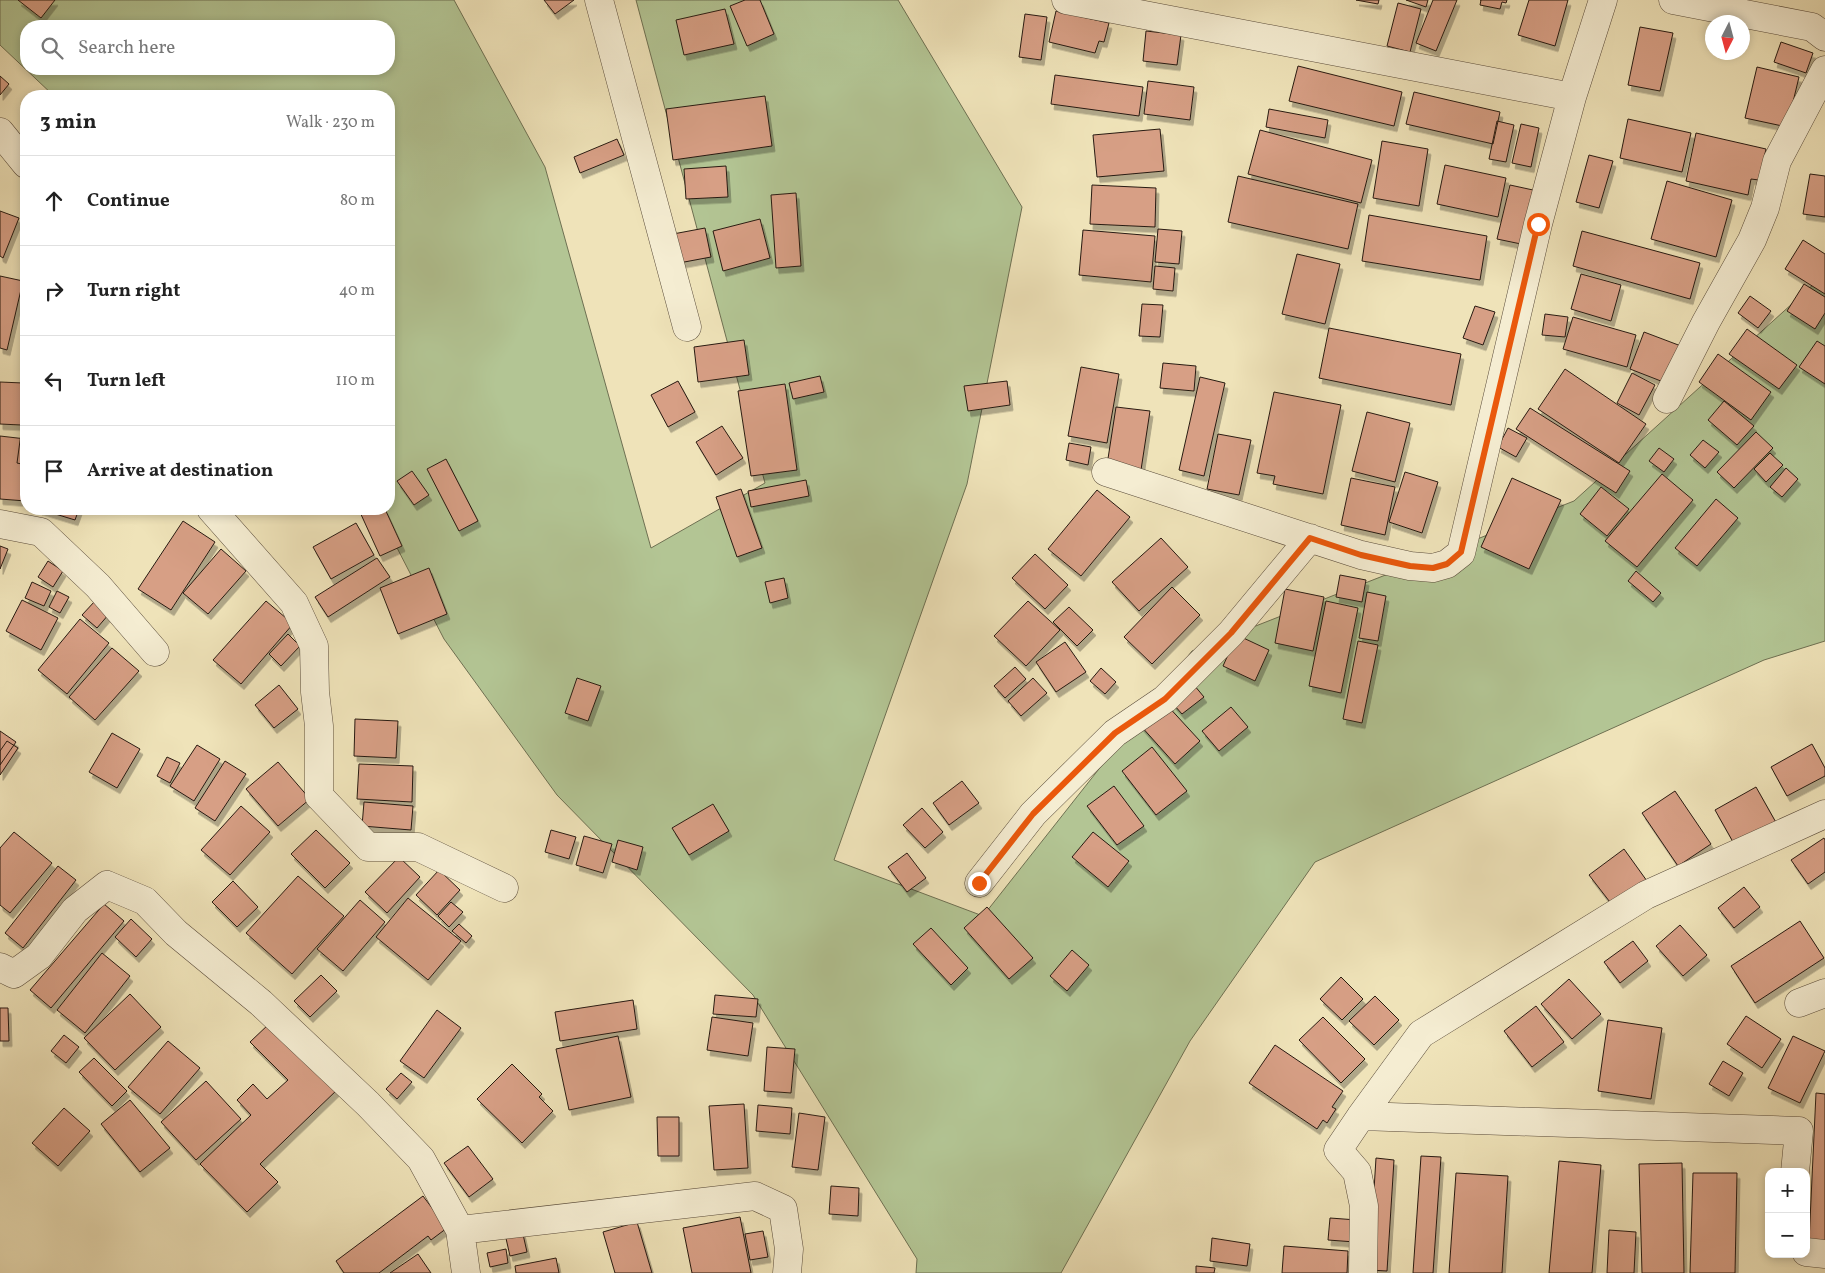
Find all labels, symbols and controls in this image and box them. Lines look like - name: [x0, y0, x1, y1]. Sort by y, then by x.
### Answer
- north arrow: [1705, 15, 1750, 60]
- search box: [20, 20, 395, 75]
- icon: search: [38, 34, 66, 62]
- text: Search here: [78, 35, 175, 61]
- text: 3 min: [40, 108, 96, 137]
- text: Walk · 230 m: [286, 112, 375, 134]
- icon: ahead: [40, 187, 68, 215]
- text: Continue: [87, 188, 170, 214]
- text: 80 m: [340, 190, 375, 212]
- route start: [1527, 213, 1550, 236]
- icon: right: [40, 277, 68, 305]
- text: Turn right: [87, 278, 180, 304]
- text: 40 m: [339, 280, 375, 302]
- icon: left: [40, 367, 68, 395]
- text: Turn left: [87, 368, 166, 394]
- text: 110 m: [336, 370, 375, 392]
- icon: arrive: [40, 457, 68, 485]
- text: Arrive at destination: [87, 458, 273, 484]
- route end: [968, 872, 991, 895]
- map controls: [1765, 1168, 1810, 1258]
- button: +: [1765, 1168, 1810, 1213]
- button: −: [1765, 1213, 1810, 1258]

